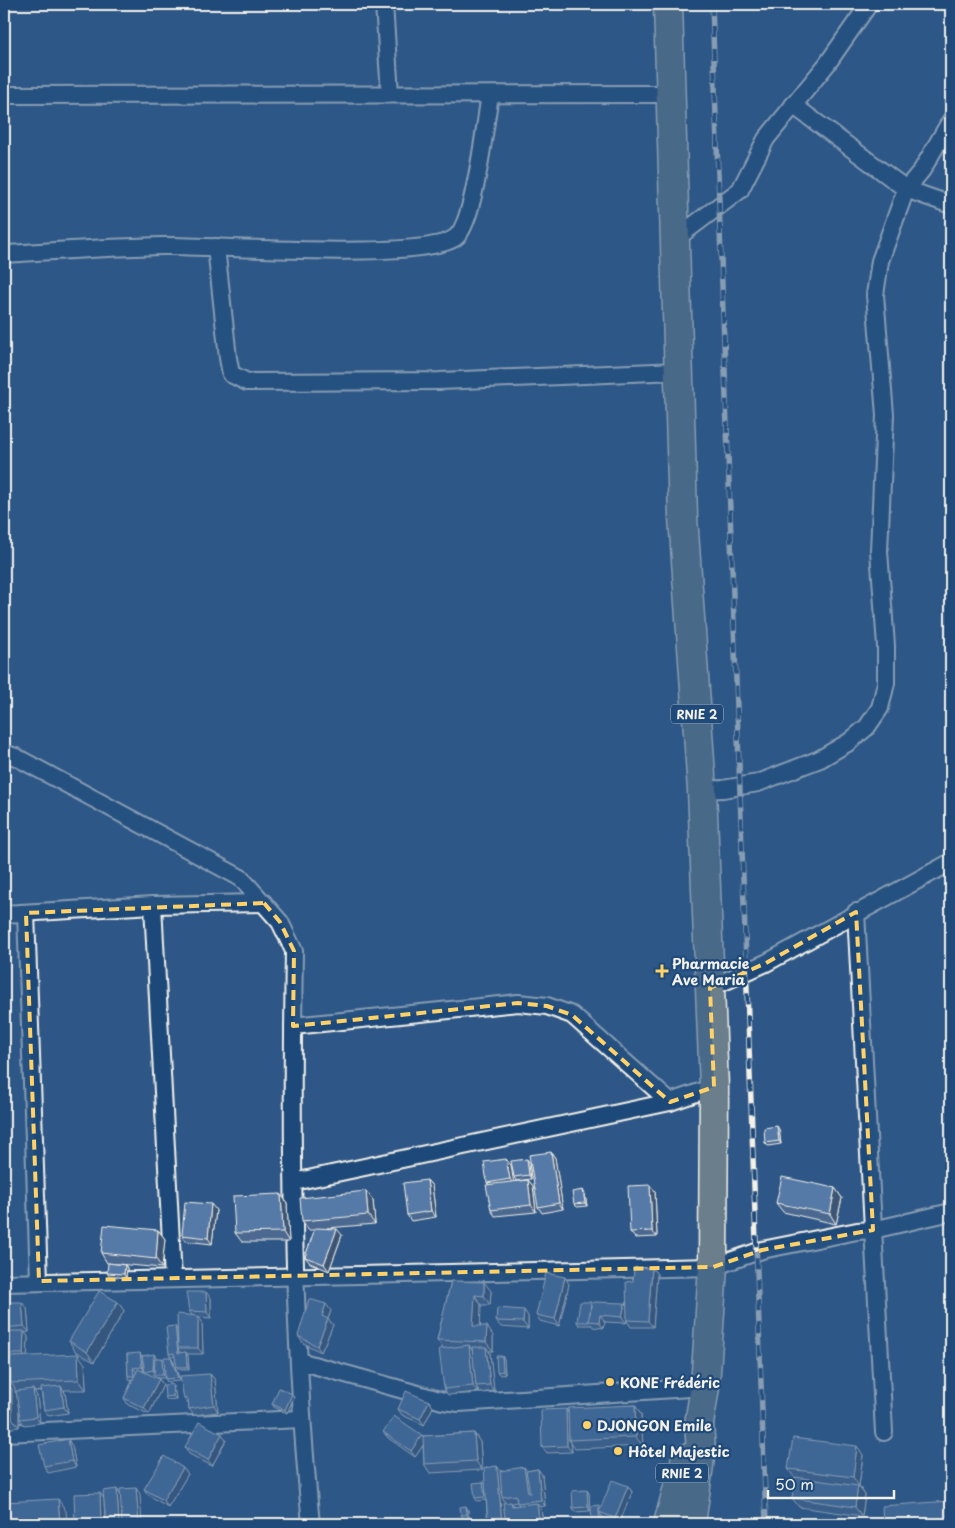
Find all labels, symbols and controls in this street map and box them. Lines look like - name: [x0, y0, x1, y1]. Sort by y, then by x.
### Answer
- road number: RNIE 2: [671, 704, 723, 724]
- place label: Pharmacie Ave Maria: [672, 953, 750, 990]
- marker: Pharmacie Ave Maria: [656, 965, 668, 977]
- place label: KONE Frédéric: [620, 1372, 720, 1393]
- marker: KONE Frédéric: [604, 1376, 616, 1388]
- place label: DJONGON Emile: [597, 1415, 712, 1436]
- marker: DJONGON Emile: [581, 1419, 593, 1431]
- place label: Hôtel Majestic: [628, 1441, 730, 1462]
- marker: Hôtel Majestic: [612, 1445, 624, 1457]
- road number: RNIE 2: [656, 1464, 708, 1482]
- scale bar: [768, 1468, 894, 1500]
- text: 50 m: [775, 1472, 814, 1495]

